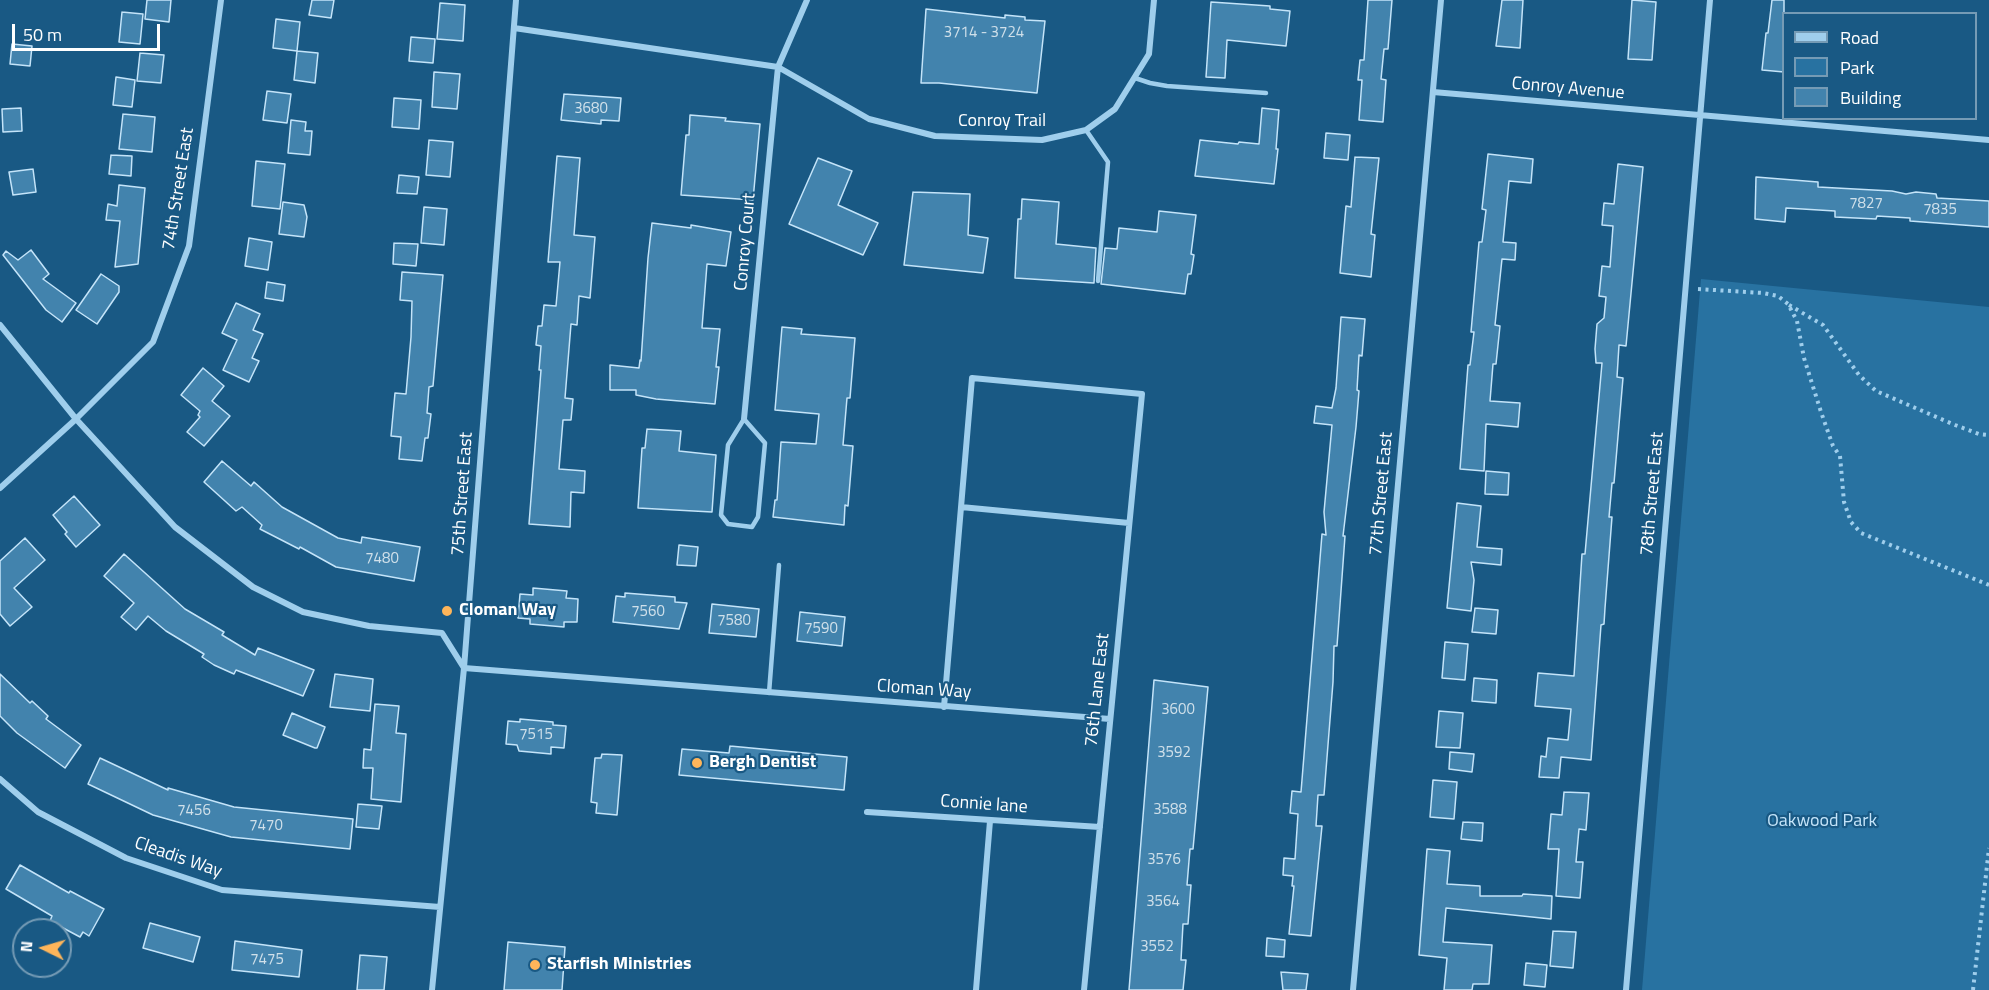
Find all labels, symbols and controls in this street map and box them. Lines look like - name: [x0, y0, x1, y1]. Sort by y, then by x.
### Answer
- scale bar: [15, 12, 164, 50]
- legend: [1782, 12, 1977, 120]
- text: 50 m: [23, 21, 62, 48]
- house number: 3714 - 3724: [944, 24, 1024, 42]
- text: Road: [1840, 24, 1879, 51]
- text: Park: [1840, 54, 1874, 81]
- street label: Conroy Avenue: [1511, 73, 1625, 105]
- text: Building: [1840, 84, 1901, 111]
- house number: 3680: [574, 100, 608, 118]
- street label: Conroy Trail: [958, 111, 1046, 133]
- street label: 74th Street East: [159, 126, 199, 252]
- street label: Conroy Court: [731, 192, 761, 292]
- house number: 7827: [1849, 195, 1883, 213]
- house number: 7835: [1923, 201, 1957, 219]
- street label: 75th Street East: [448, 431, 478, 557]
- street label: 77th Street East: [1366, 431, 1398, 557]
- street label: 78th Street East: [1637, 431, 1669, 557]
- house number: 7480: [365, 550, 399, 568]
- place label: Cloman Way: [459, 600, 556, 622]
- house number: 7560: [631, 603, 665, 621]
- marker: Cloman Way: [440, 604, 454, 618]
- house number: 7580: [717, 612, 751, 630]
- house number: 7590: [804, 620, 838, 638]
- street label: 76th Lane East: [1081, 632, 1115, 748]
- street label: Cloman Way: [876, 676, 972, 704]
- house number: 3600: [1161, 701, 1195, 719]
- house number: 7515: [519, 726, 553, 744]
- house number: 3592: [1157, 744, 1191, 762]
- place label: Bergh Dentist: [709, 752, 816, 774]
- marker: Bergh Dentist: [690, 756, 704, 770]
- street label: Connie lane: [940, 791, 1028, 819]
- house number: 3588: [1153, 801, 1187, 819]
- house number: 7456: [177, 802, 211, 820]
- park label: Oakwood Park: [1767, 811, 1877, 833]
- house number: 7470: [249, 817, 283, 835]
- street label: Cleadis Way: [131, 833, 225, 883]
- house number: 3576: [1147, 851, 1181, 869]
- house number: 3564: [1146, 893, 1180, 911]
- north arrow: [12, 918, 72, 978]
- house number: 3552: [1140, 938, 1174, 956]
- text: N: [14, 940, 38, 953]
- house number: 7475: [250, 951, 284, 969]
- place label: Starfish Ministries: [547, 954, 691, 976]
- marker: Starfish Ministries: [528, 958, 542, 972]

